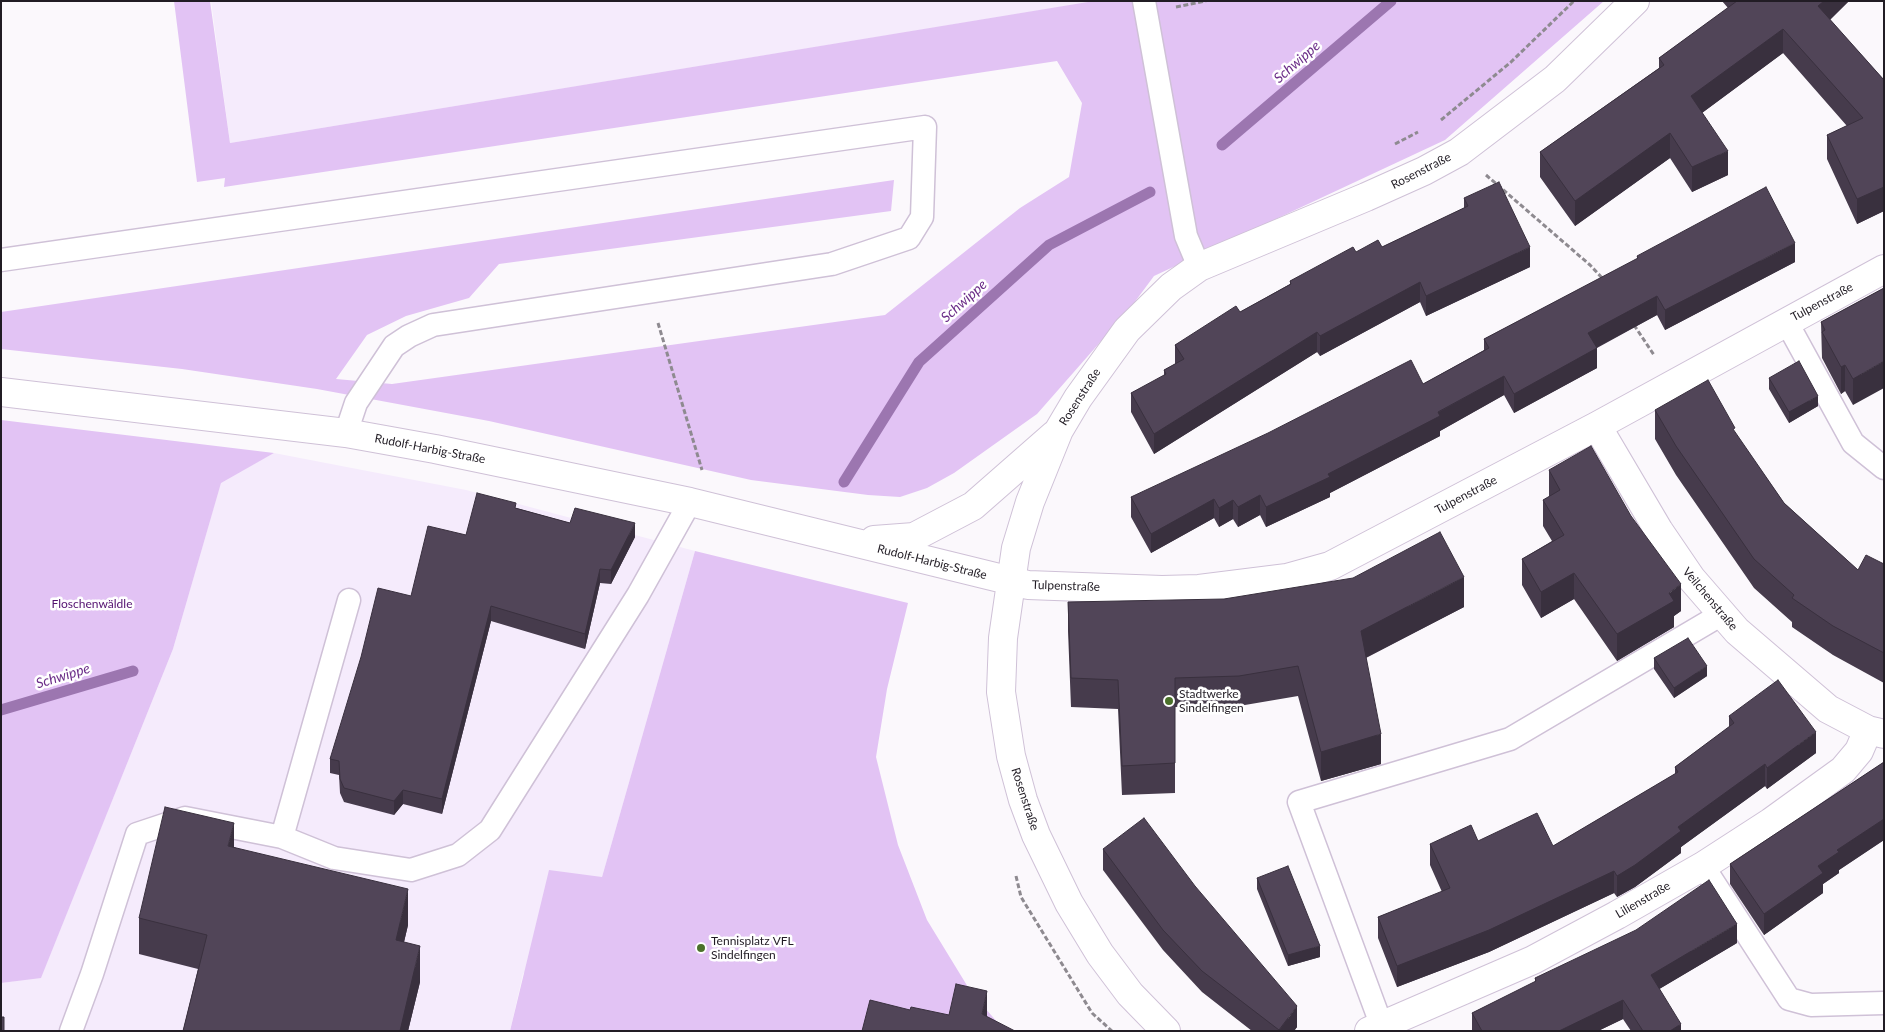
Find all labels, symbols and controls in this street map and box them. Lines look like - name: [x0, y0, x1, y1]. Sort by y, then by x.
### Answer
- water label: Schwippe: [1271, 37, 1323, 87]
- street label: Rosenstraße: [1389, 150, 1453, 192]
- water label: Schwippe: [938, 276, 990, 326]
- street label: Tulpenstraße: [1789, 280, 1855, 324]
- street label: Rosenstraße: [1056, 366, 1104, 428]
- street label: Rudolf-Harbig-Straße: [373, 431, 487, 467]
- street label: Tulpenstraße: [1433, 473, 1499, 517]
- street label: Rudolf-Harbig-Straße: [876, 541, 988, 583]
- street label: Veilchenstraße: [1679, 565, 1741, 633]
- street label: Tulpenstraße: [1032, 578, 1100, 594]
- park label: Floschenwäldle: [52, 597, 132, 611]
- water label: Schwippe: [34, 660, 92, 692]
- place label: Stadtwerke Sindelfingen: [1179, 687, 1244, 715]
- marker: Stadtwerke Sindelfingen: [1163, 695, 1175, 707]
- street label: Rosenstraße: [1008, 766, 1042, 832]
- street label: Lilienstraße: [1613, 879, 1673, 921]
- place label: Tennisplatz VFL Sindelfingen: [711, 934, 794, 962]
- marker: Tennisplatz VFL Sindelfingen: [695, 942, 707, 954]

